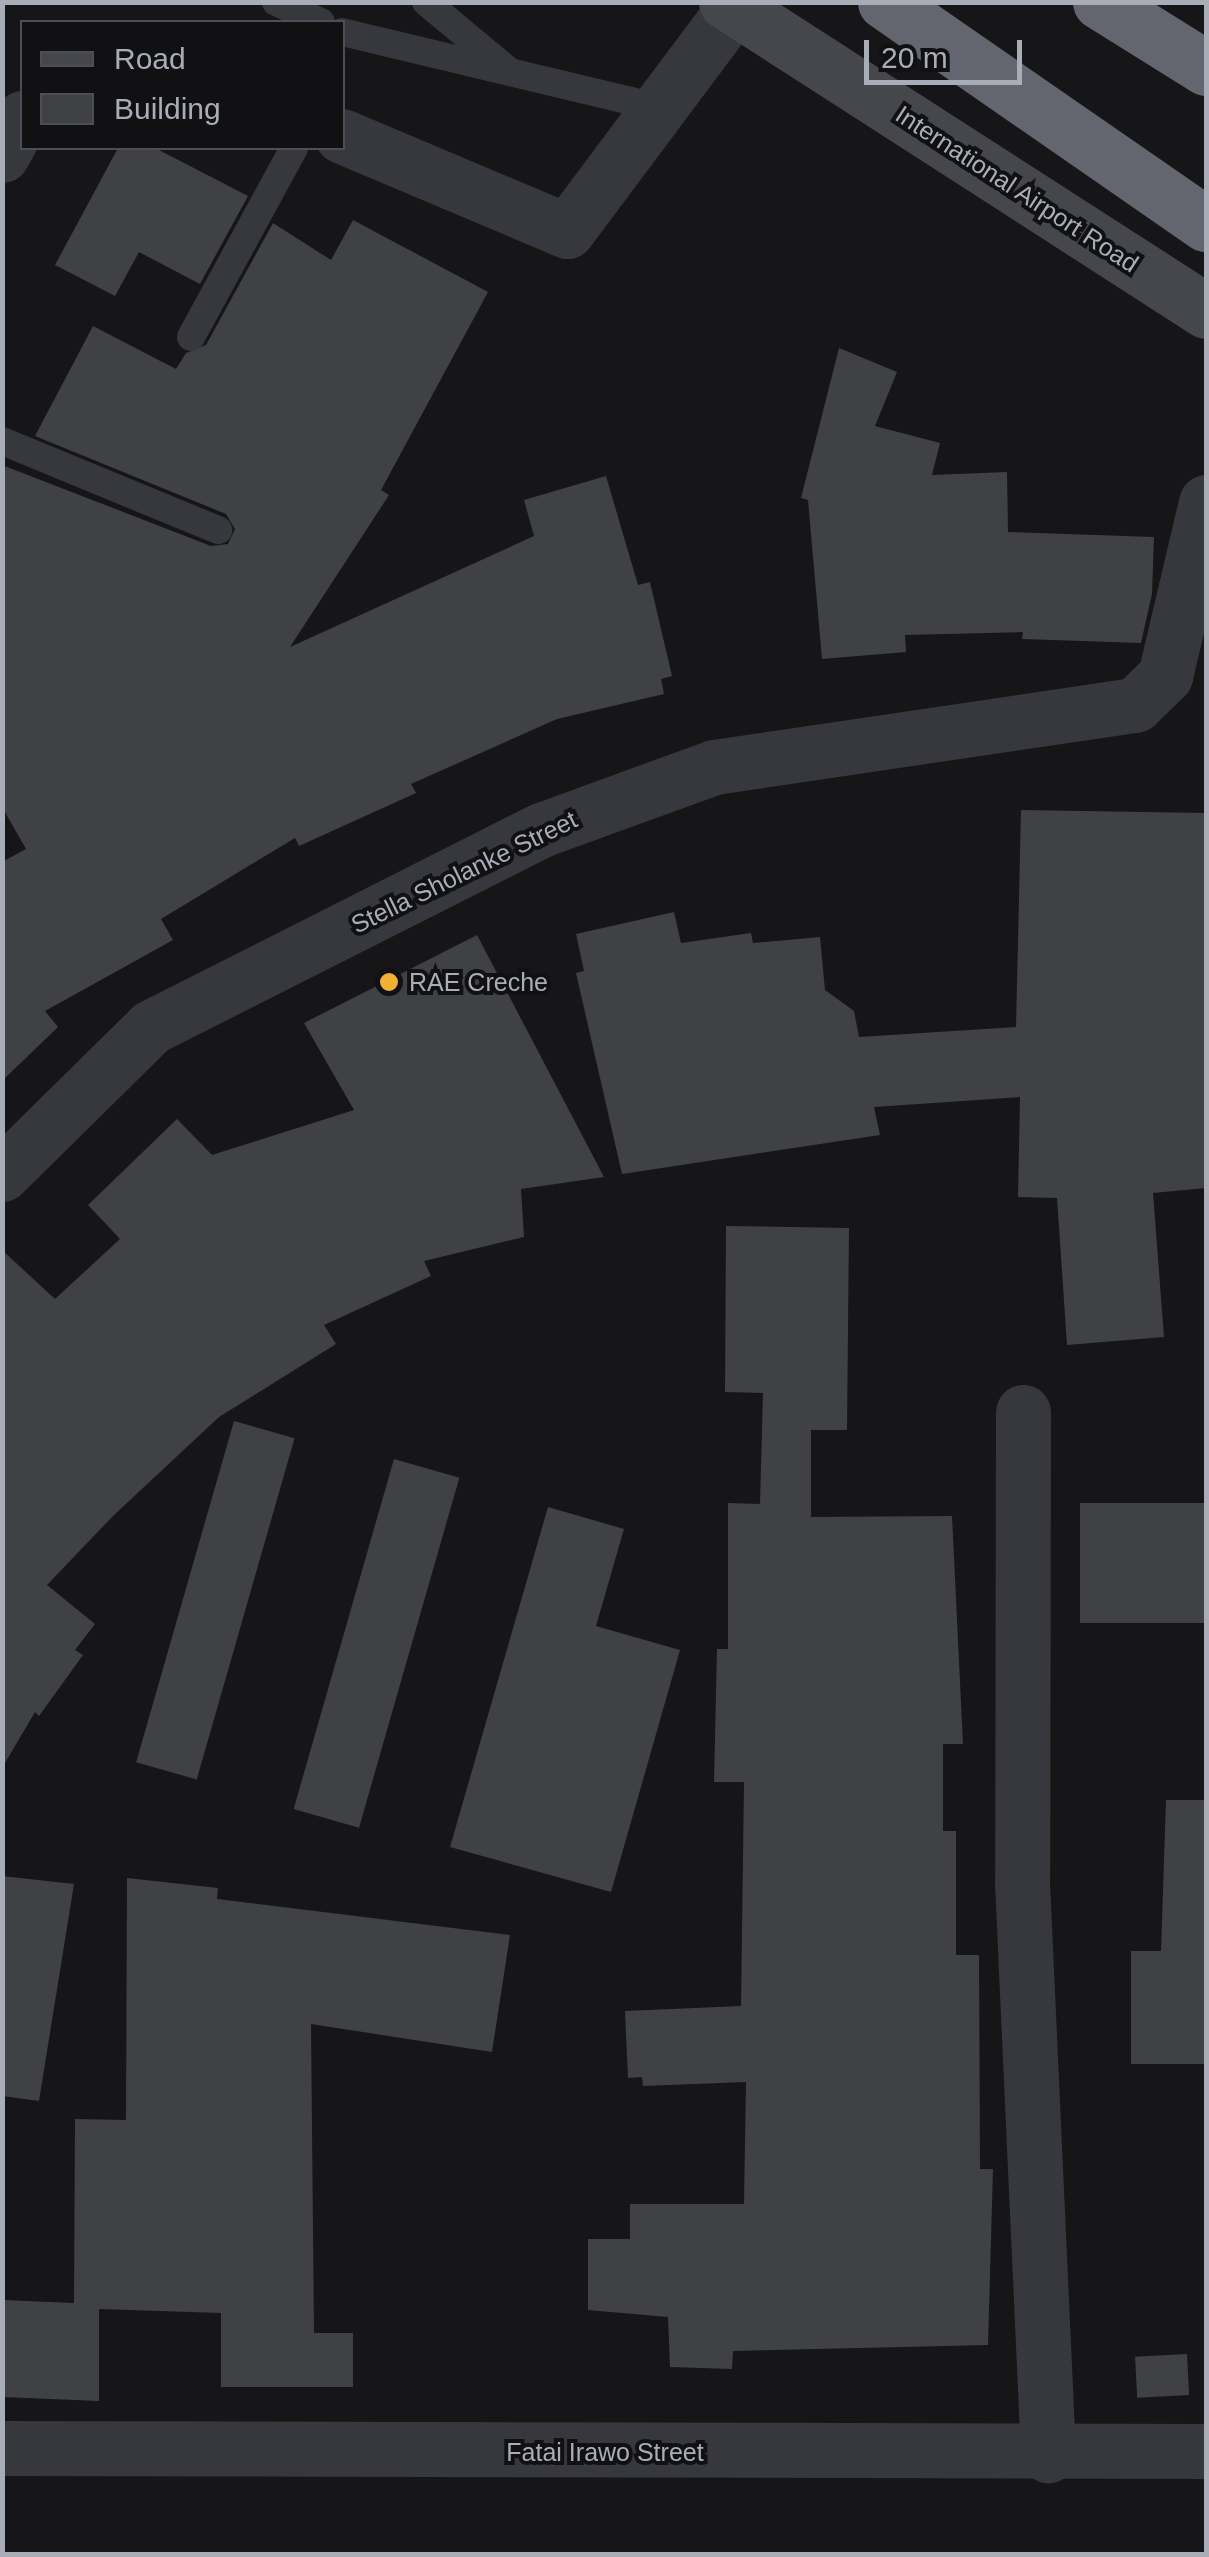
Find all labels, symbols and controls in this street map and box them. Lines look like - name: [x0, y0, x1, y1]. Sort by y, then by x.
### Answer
- legend: [20, 20, 345, 150]
- scale bar: [869, 20, 1026, 82]
- text: 20 m: [881, 41, 948, 74]
- text: Road: [114, 42, 186, 75]
- text: Building: [114, 92, 221, 125]
- street label: International Airport Road: [889, 99, 1145, 279]
- street label: Stella Sholanke Street: [346, 804, 582, 940]
- place label: RAE Creche: [409, 967, 548, 997]
- marker: RAE Creche: [378, 971, 400, 993]
- street label: Fatai Irawo Street: [506, 2437, 704, 2467]

